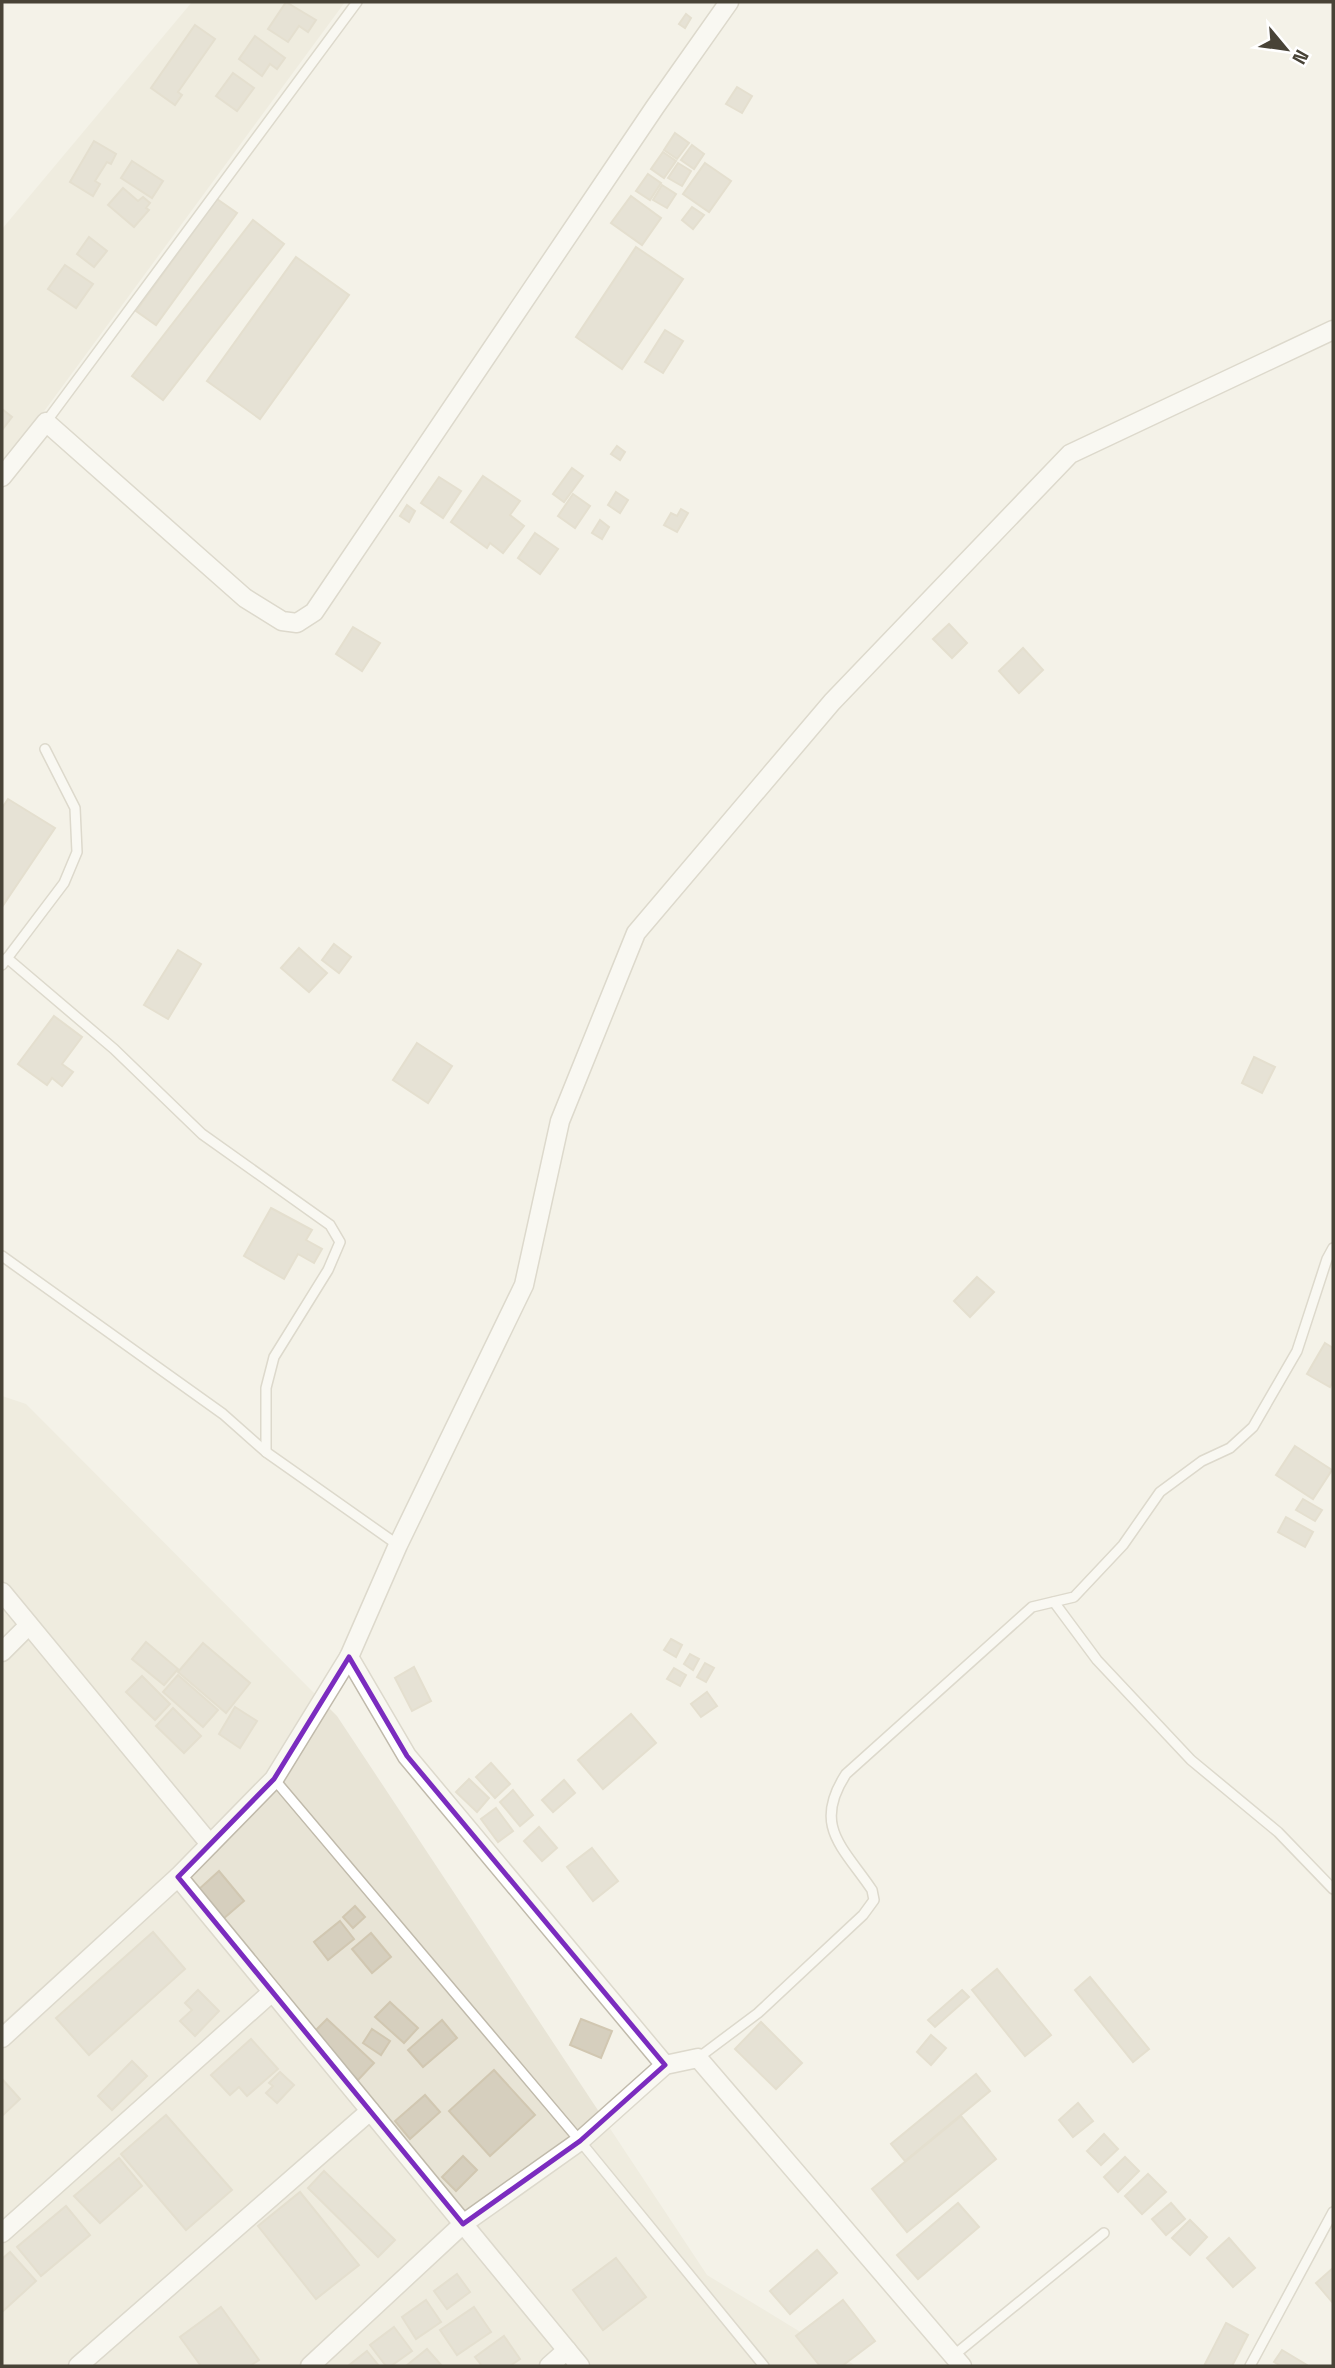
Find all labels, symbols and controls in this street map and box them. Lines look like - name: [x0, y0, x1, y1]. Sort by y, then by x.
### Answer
- north arrow: [1251, 14, 1321, 84]
- text: N: [1286, 45, 1314, 69]

